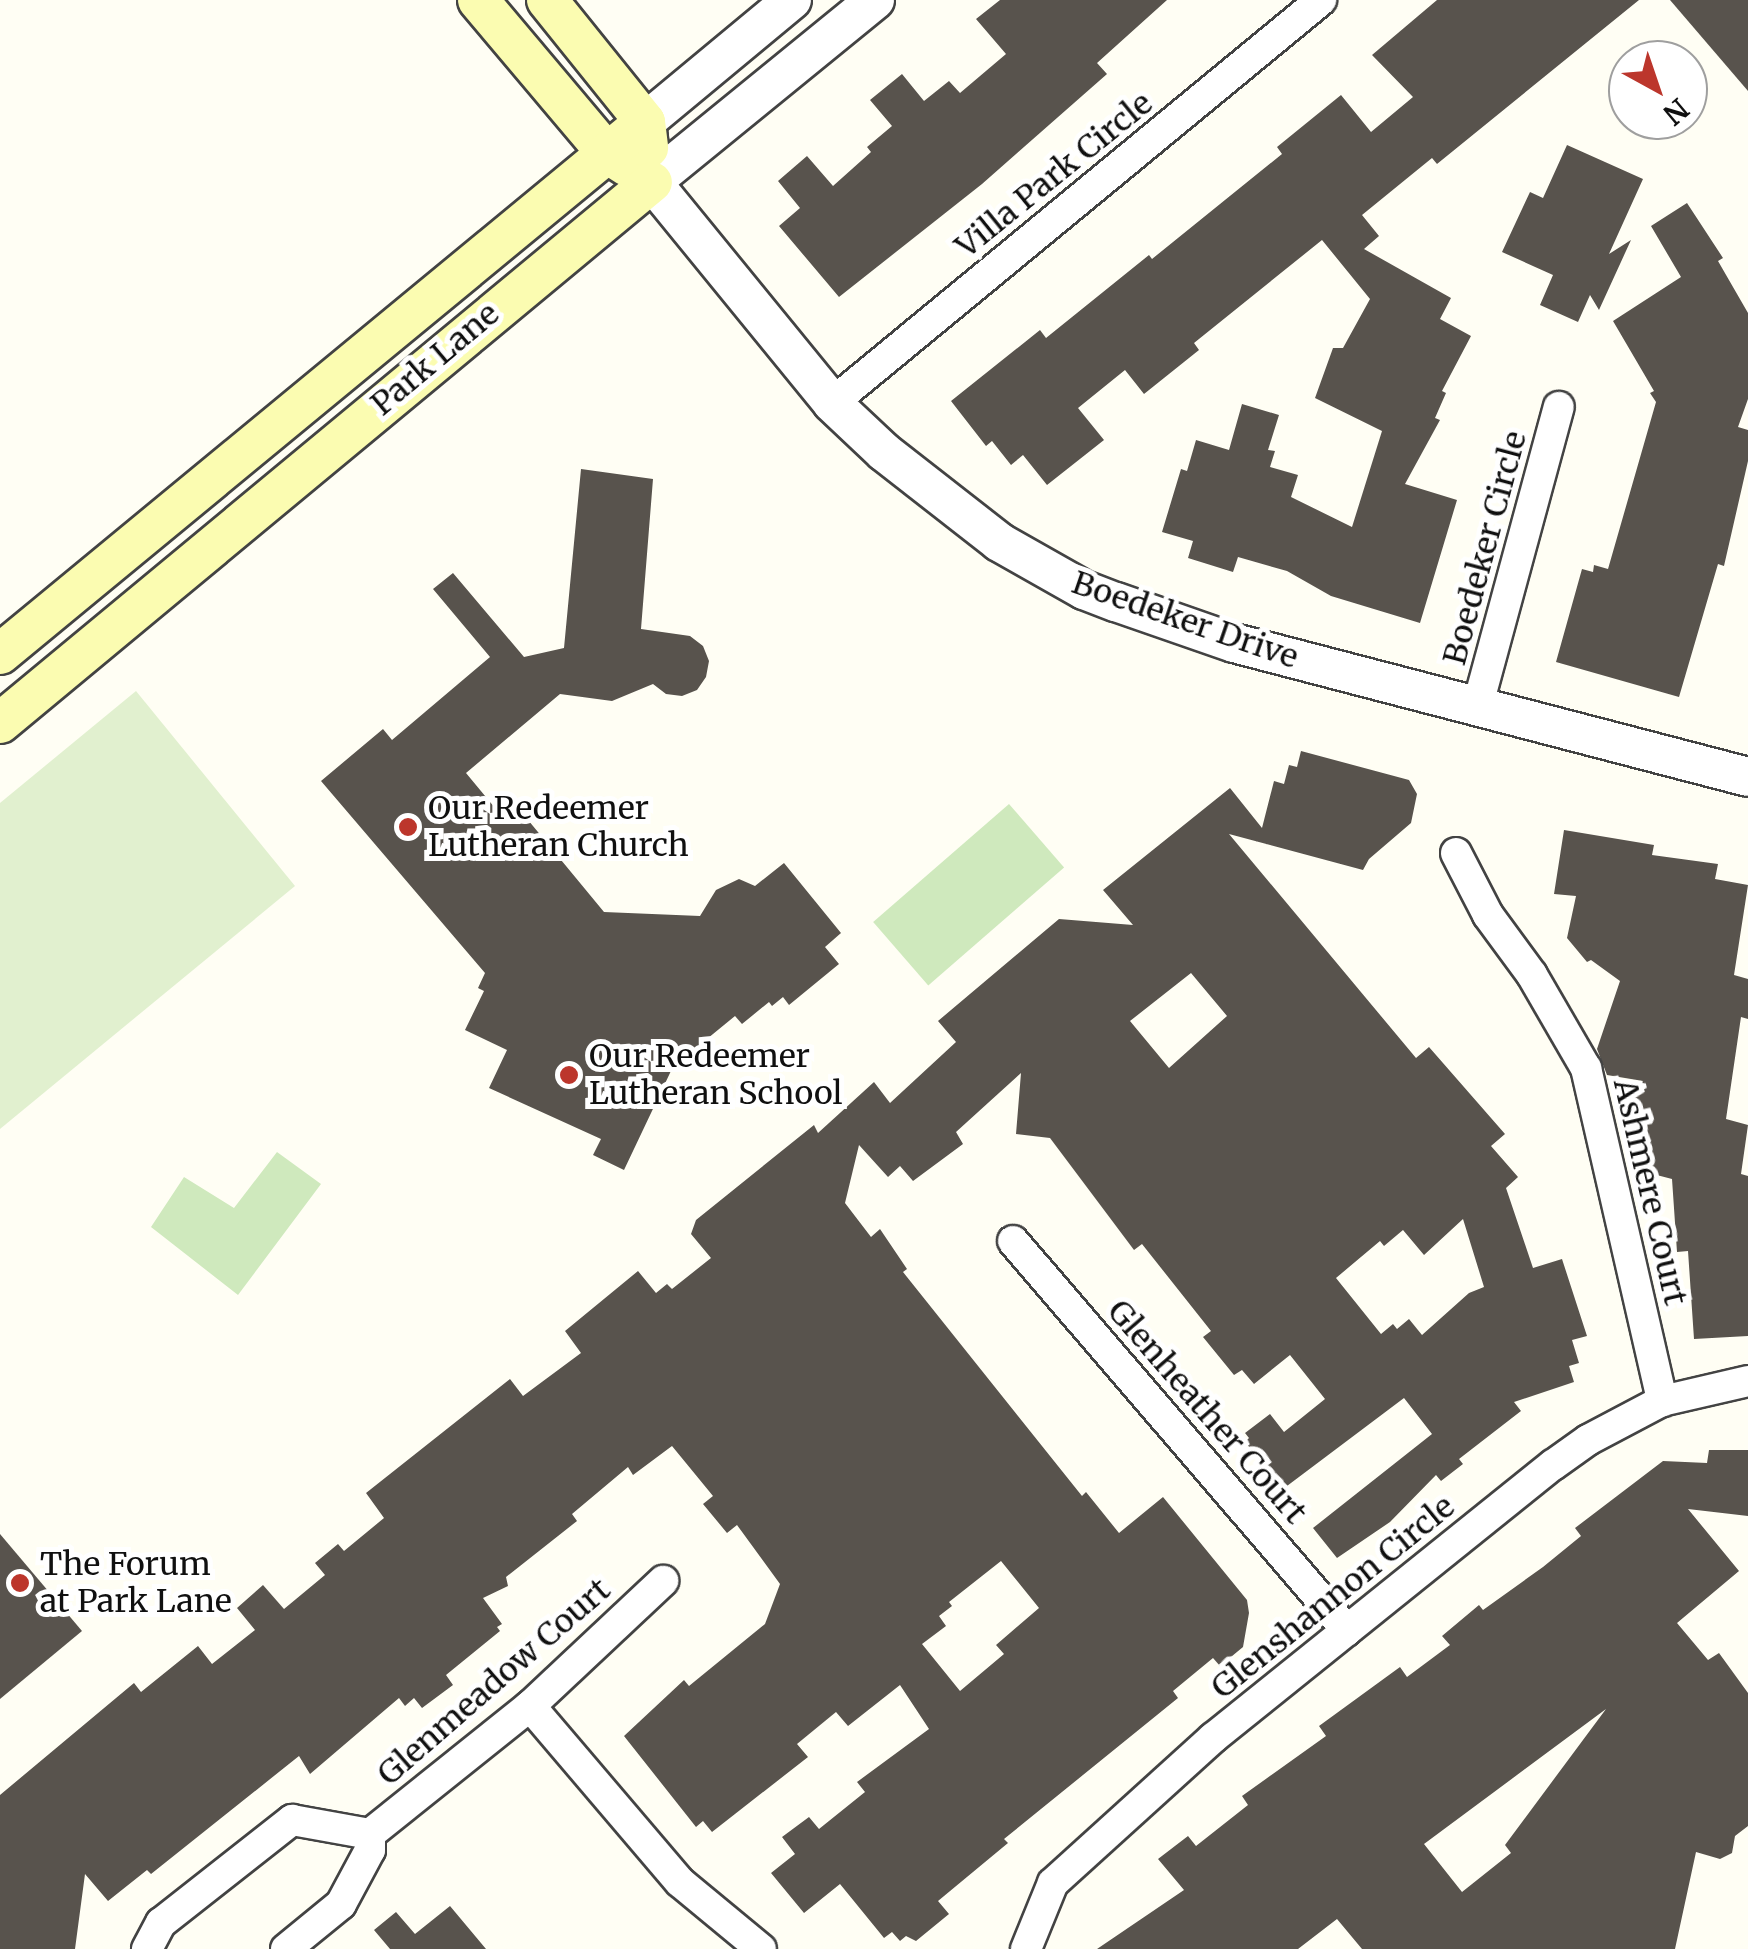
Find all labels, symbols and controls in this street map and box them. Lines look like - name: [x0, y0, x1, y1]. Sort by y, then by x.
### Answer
- north arrow: [1608, 40, 1708, 140]
- street label: Villa Park Circle: [948, 84, 1160, 266]
- text: N: [1656, 91, 1696, 132]
- street label: Park Lane: [363, 295, 507, 423]
- street label: Boedeker Circle: [1435, 427, 1535, 669]
- street label: Boedeker Drive: [1067, 563, 1303, 677]
- place label: Our Redeemer Lutheran Church: [428, 790, 689, 865]
- marker: Our Redeemer Lutheran Church: [397, 816, 419, 838]
- place label: Our Redeemer Lutheran School: [589, 1038, 842, 1113]
- marker: Our Redeemer Lutheran School: [558, 1064, 580, 1086]
- street label: Ashmere Court: [1605, 1075, 1695, 1309]
- street label: Glenheather Court: [1100, 1292, 1314, 1532]
- street label: Glenshannon Circle: [1204, 1487, 1462, 1707]
- place label: The Forum at Park Lane: [40, 1546, 232, 1621]
- street label: Glenmeadow Court: [370, 1571, 618, 1793]
- marker: The Forum at Park Lane: [9, 1572, 31, 1594]

